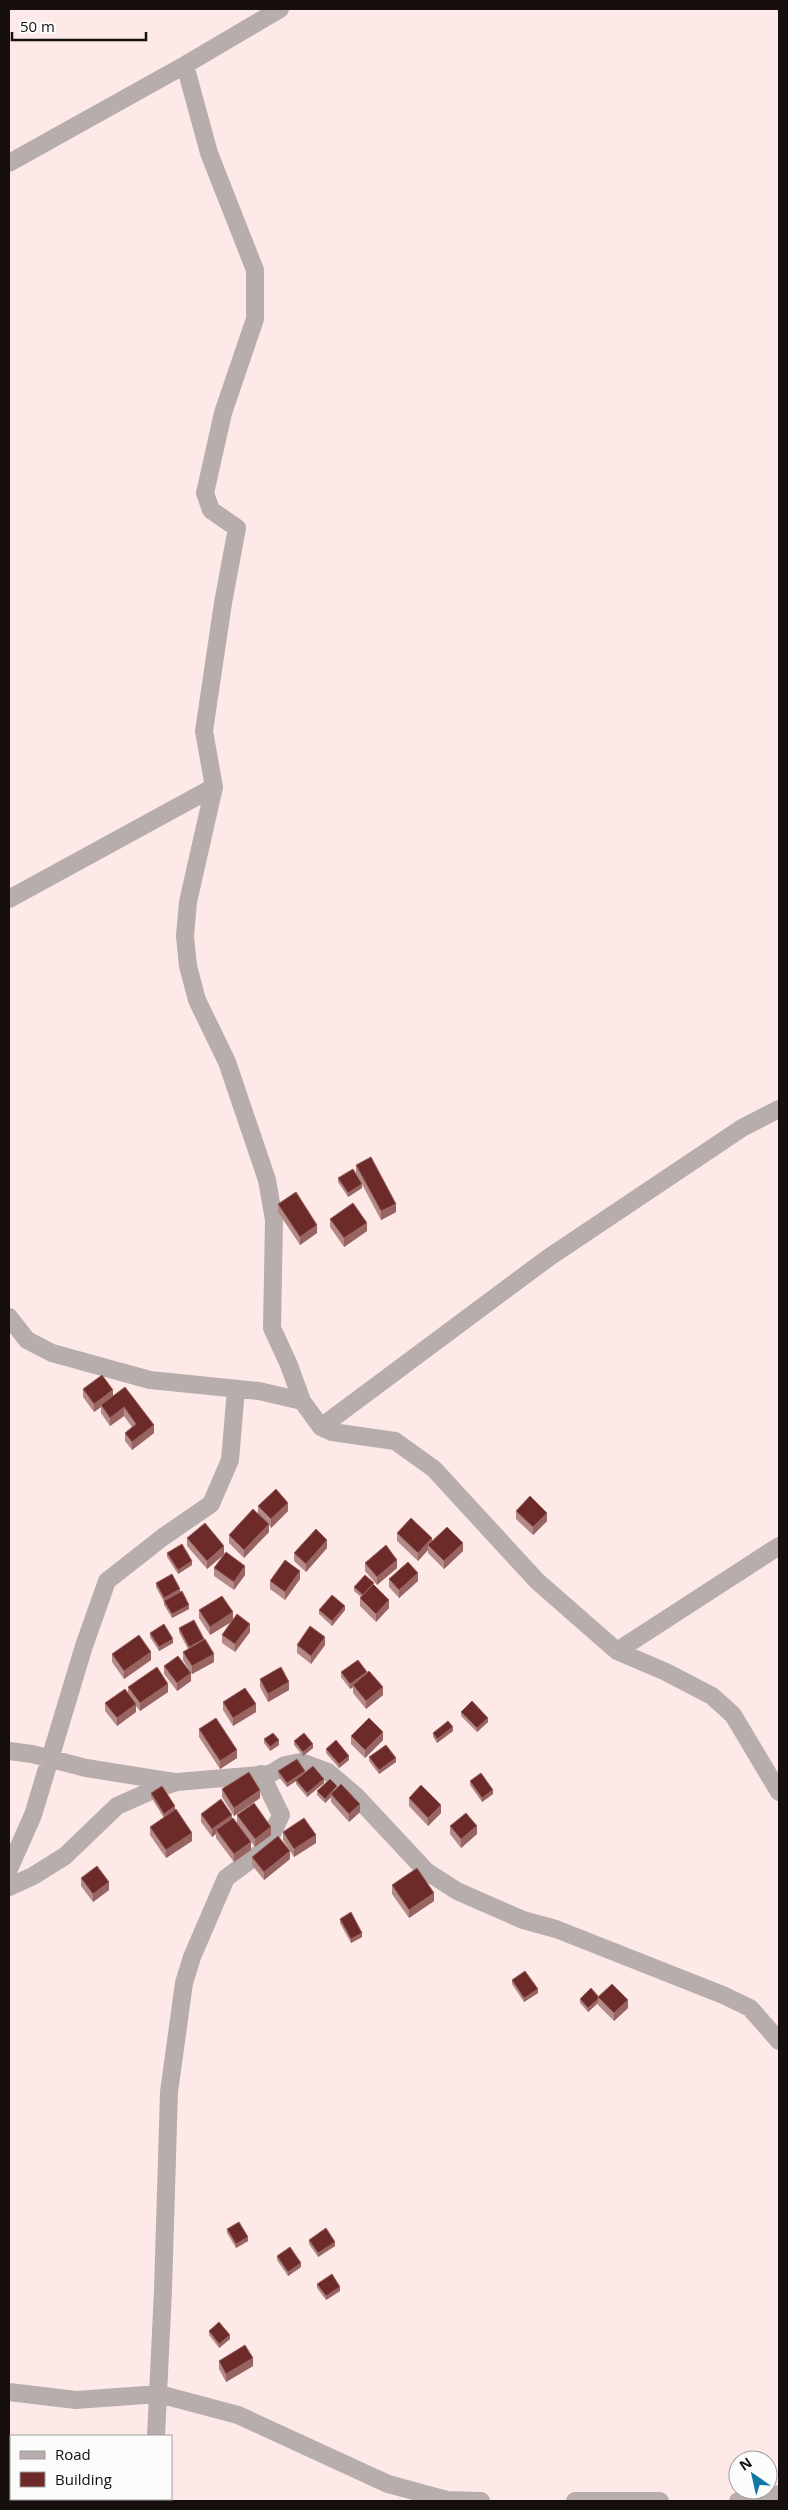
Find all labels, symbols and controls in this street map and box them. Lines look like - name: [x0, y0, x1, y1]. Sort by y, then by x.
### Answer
- scale bar: [12, 10, 146, 42]
- text: 50 m: [20, 16, 55, 36]
- legend: [10, 2435, 172, 2500]
- text: Road: [55, 2444, 91, 2464]
- north arrow: [728, 2450, 778, 2500]
- text: N: [735, 2453, 755, 2475]
- text: Building: [55, 2469, 112, 2489]

